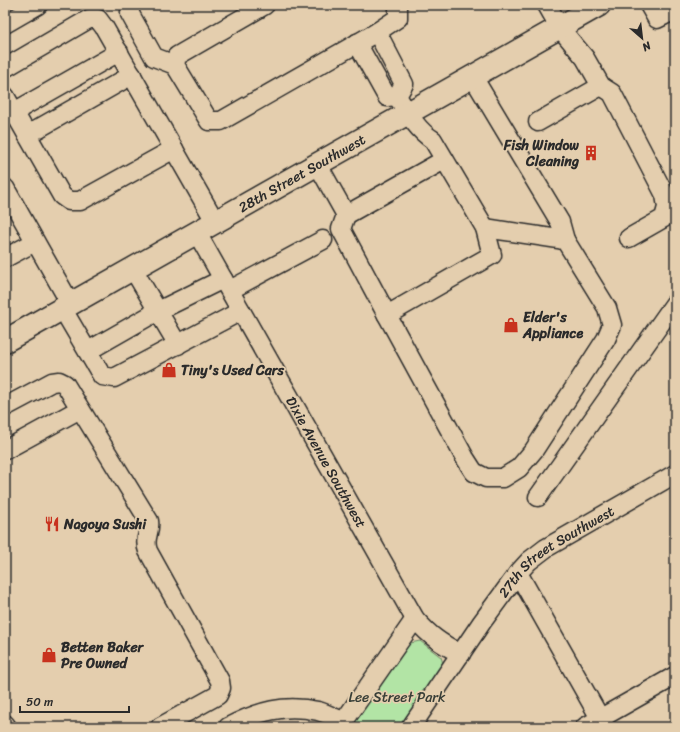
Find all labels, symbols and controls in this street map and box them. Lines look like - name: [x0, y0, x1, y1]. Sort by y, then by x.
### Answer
- north arrow: [622, 18, 662, 58]
- text: N: [638, 36, 655, 57]
- street label: 28th Street Southwest: [234, 127, 370, 220]
- place label: Fish Window Cleaning: [503, 133, 580, 174]
- building icon: Fish Window Cleaning: [582, 144, 600, 162]
- place label: Elder's Appliance: [522, 305, 583, 346]
- shop icon: Elder's Appliance: [502, 316, 520, 334]
- place label: Tiny's Used Cars: [181, 358, 285, 383]
- shop icon: Tiny's Used Cars: [160, 361, 178, 379]
- street label: Dixie Avenue Southwest: [279, 392, 373, 533]
- street label: 27th Street Southwest: [492, 499, 619, 603]
- place label: Nagoya Sushi: [63, 512, 147, 537]
- restaurant icon: Nagoya Sushi: [43, 515, 61, 533]
- place label: Betten Baker Pre Owned: [61, 635, 145, 676]
- shop icon: Betten Baker Pre Owned: [40, 646, 58, 664]
- park label: Lee Street Park: [348, 685, 446, 710]
- scale bar: [20, 688, 129, 714]
- text: 50 m: [26, 691, 53, 713]

